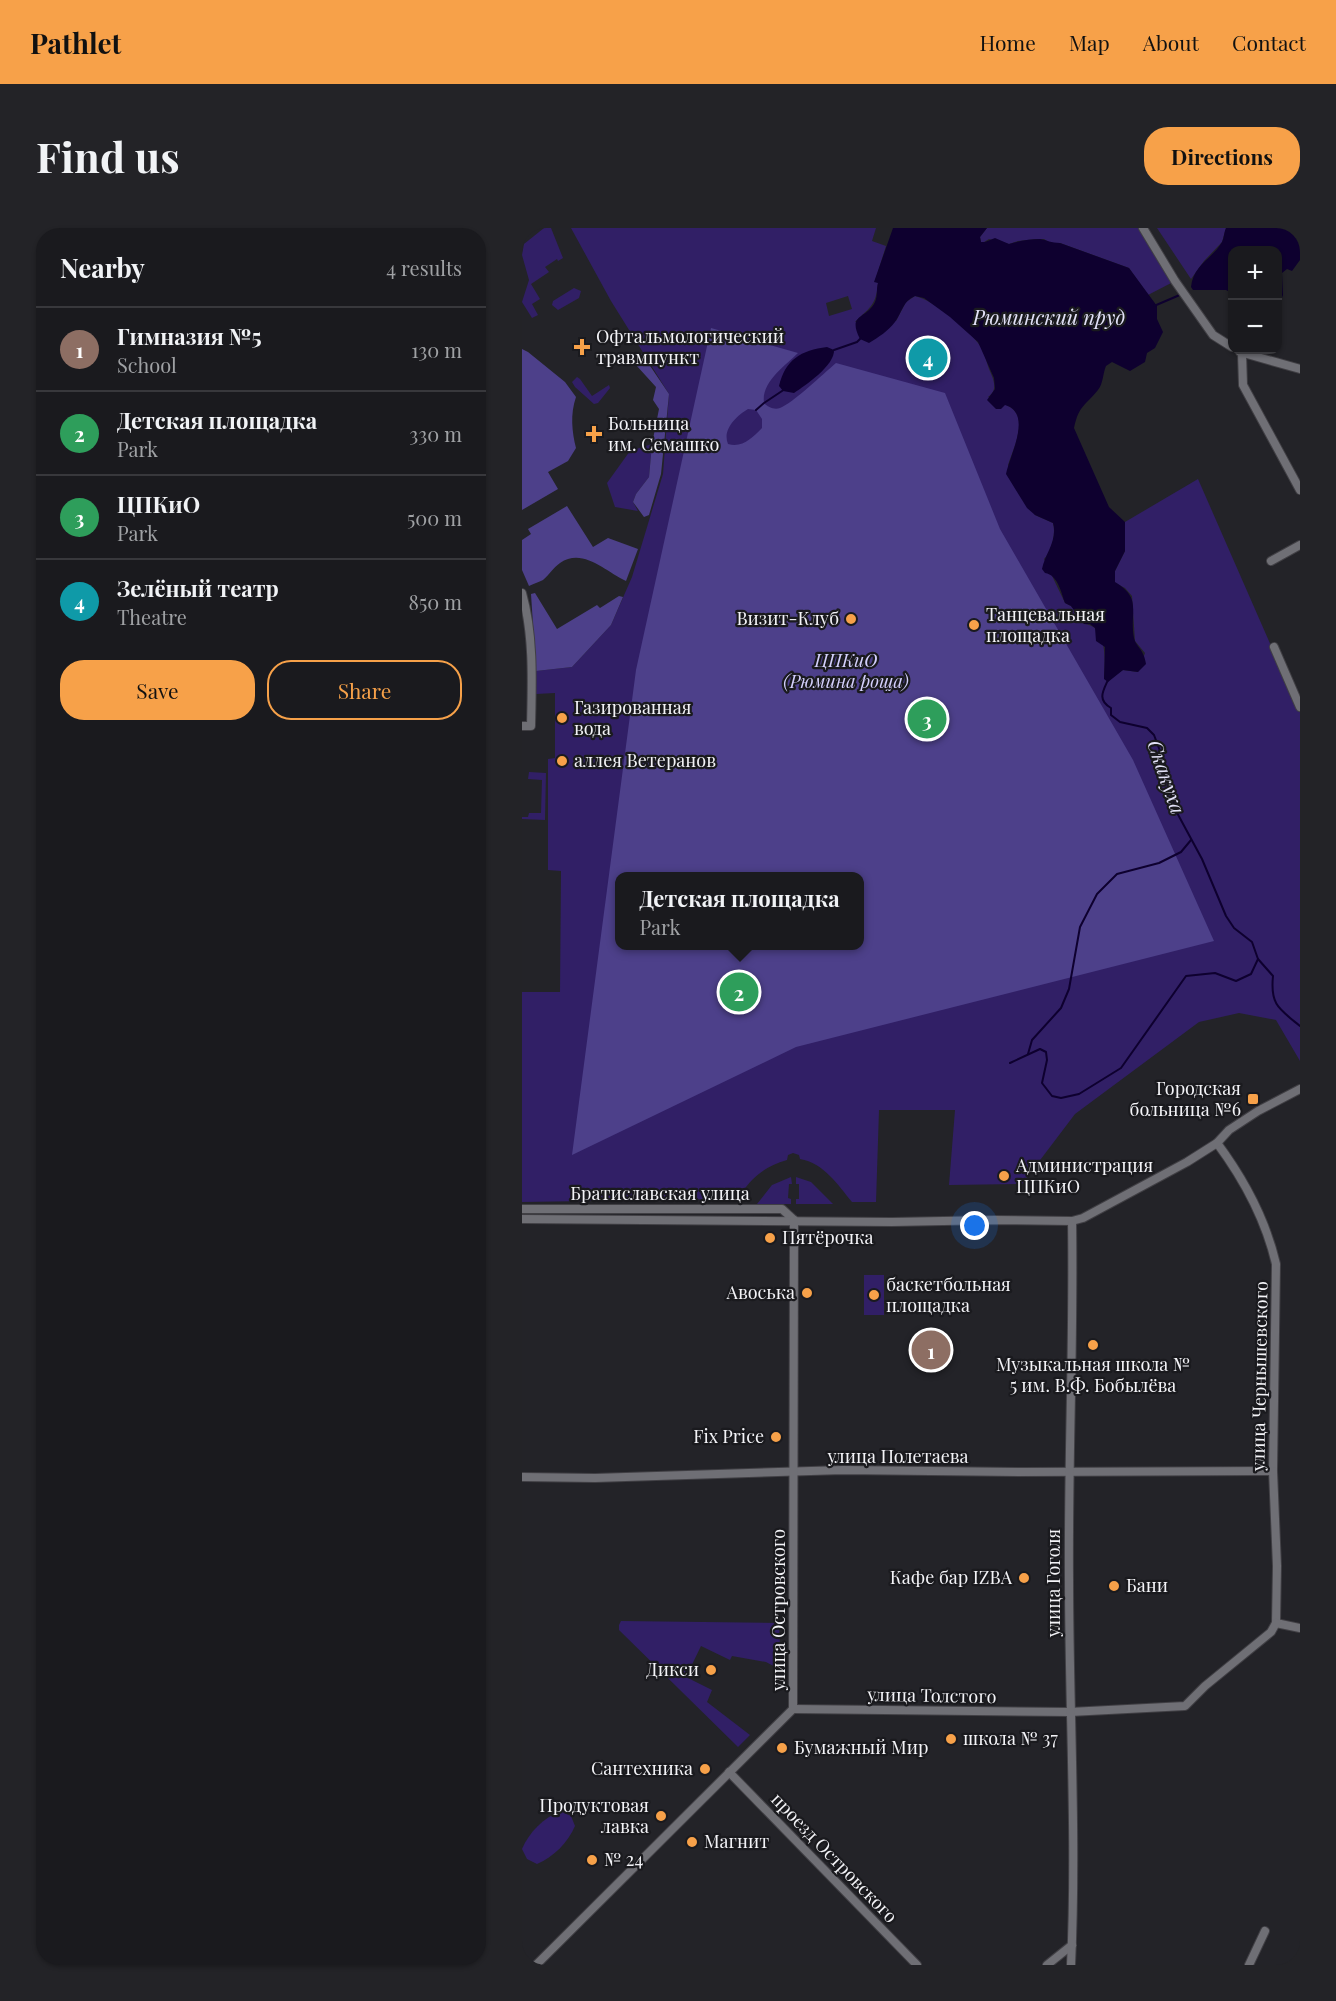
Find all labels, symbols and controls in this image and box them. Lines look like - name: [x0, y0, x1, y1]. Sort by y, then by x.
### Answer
- text: Pathlet: [30, 24, 121, 61]
- text: Home: [980, 28, 1036, 56]
- text: Map: [1069, 28, 1110, 56]
- text: About: [1143, 28, 1199, 56]
- text: Contact: [1232, 28, 1306, 56]
- button: Directions: [1144, 127, 1300, 185]
- text: Find us: [36, 128, 180, 184]
- map controls: [1228, 246, 1282, 354]
- button: +: [1228, 246, 1282, 300]
- text: Nearby: [60, 250, 145, 285]
- text: 4 results: [386, 254, 462, 281]
- button: −: [1228, 300, 1282, 354]
- water label: Рюминский пруд: [972, 303, 1125, 330]
- text: Гимназия №5: [117, 321, 262, 351]
- place label: Офтальмологический травмпункт: [596, 324, 784, 369]
- text: 1: [76, 336, 83, 363]
- text: 130 m: [411, 336, 462, 363]
- pin: 4: [908, 336, 948, 380]
- marker: Офтальмологический травмпункт: [573, 338, 591, 356]
- text: School: [117, 351, 177, 378]
- text: Детская площадка: [117, 405, 317, 435]
- place label: Больница им. Семашко: [608, 411, 720, 456]
- text: 2: [74, 420, 85, 447]
- text: 330 m: [409, 420, 462, 447]
- marker: Больница им. Семашко: [585, 425, 603, 443]
- text: Park: [117, 435, 158, 462]
- text: ЦПКиО: [117, 489, 200, 519]
- text: 3: [75, 504, 84, 531]
- text: 500 m: [407, 504, 462, 531]
- text: Park: [117, 519, 158, 546]
- text: Зелёный театр: [117, 573, 279, 603]
- text: 4: [74, 588, 85, 615]
- text: 850 m: [409, 588, 462, 615]
- place label: Танцевальная площадка: [986, 602, 1105, 647]
- text: Theatre: [117, 603, 187, 630]
- place label: Визит-Клуб: [736, 606, 839, 630]
- marker: Визит-Клуб: [844, 612, 858, 626]
- marker: Танцевальная площадка: [967, 618, 981, 632]
- park label: ЦПКиО (Рюмина роща): [783, 648, 909, 693]
- button: Save: [60, 660, 255, 720]
- button: Share: [267, 660, 462, 720]
- place label: Газированная вода: [574, 695, 692, 740]
- pin: 3: [908, 696, 946, 742]
- marker: Газированная вода: [555, 711, 569, 725]
- water label: Скакуха: [1142, 736, 1193, 817]
- place label: аллея Ветеранов: [574, 748, 716, 772]
- marker: аллея Ветеранов: [555, 754, 569, 768]
- popup: [615, 872, 864, 950]
- text: Детская площадка: [639, 883, 840, 913]
- text: Park: [639, 913, 680, 940]
- pin: 2: [720, 970, 758, 1014]
- place label: Городская больница №6: [1129, 1076, 1241, 1121]
- marker: Городская больница №6: [1246, 1092, 1260, 1106]
- place label: Администрация ЦПКиО: [1015, 1153, 1154, 1198]
- marker: Администрация ЦПКиО: [997, 1169, 1011, 1183]
- street label: Братиславская улица: [570, 1181, 750, 1205]
- your location: [960, 1211, 989, 1240]
- place label: Пятёрочка: [782, 1225, 873, 1249]
- marker: Пятёрочка: [763, 1231, 777, 1245]
- place label: баскетбольная площадка: [886, 1272, 1011, 1317]
- place label: Авоська: [726, 1280, 795, 1304]
- street label: улица Чернышевского: [1245, 1281, 1273, 1472]
- marker: Авоська: [800, 1286, 814, 1300]
- marker: баскетбольная площадка: [867, 1288, 881, 1302]
- pin: 1: [912, 1328, 950, 1372]
- marker: Музыкальная школа № 5 им. В.Ф. Бобылёва: [1086, 1338, 1100, 1352]
- place label: Музыкальная школа № 5 им. В.Ф. Бобылёва: [996, 1352, 1190, 1397]
- place label: Fix Price: [693, 1424, 764, 1448]
- marker: Fix Price: [769, 1430, 783, 1444]
- street label: улица Полетаева: [826, 1444, 969, 1468]
- street label: улица Гоголя: [1041, 1528, 1065, 1638]
- street label: улица Островского: [766, 1529, 790, 1692]
- place label: Кафе бар IZBA: [890, 1565, 1013, 1589]
- marker: Кафе бар IZBA: [1017, 1571, 1031, 1585]
- place label: Бани: [1126, 1573, 1168, 1597]
- marker: Бани: [1107, 1579, 1121, 1593]
- place label: Дикси: [646, 1657, 699, 1681]
- marker: Дикси: [704, 1663, 718, 1677]
- street label: улица Толстого: [866, 1682, 997, 1708]
- place label: школа № 37: [963, 1726, 1058, 1750]
- marker: школа № 37: [944, 1732, 958, 1746]
- place label: Бумажный Мир: [794, 1735, 928, 1759]
- marker: Бумажный Мир: [775, 1741, 789, 1755]
- place label: Сантехника: [591, 1756, 693, 1780]
- marker: Сантехника: [698, 1762, 712, 1776]
- street label: проезд Островского: [766, 1787, 903, 1928]
- place label: Продуктовая лавка: [539, 1793, 649, 1838]
- marker: Продуктовая лавка: [654, 1809, 668, 1823]
- place label: Магнит: [704, 1829, 769, 1853]
- marker: Магнит: [685, 1835, 699, 1849]
- place label: № 24: [604, 1847, 643, 1871]
- marker: № 24: [585, 1853, 599, 1867]

